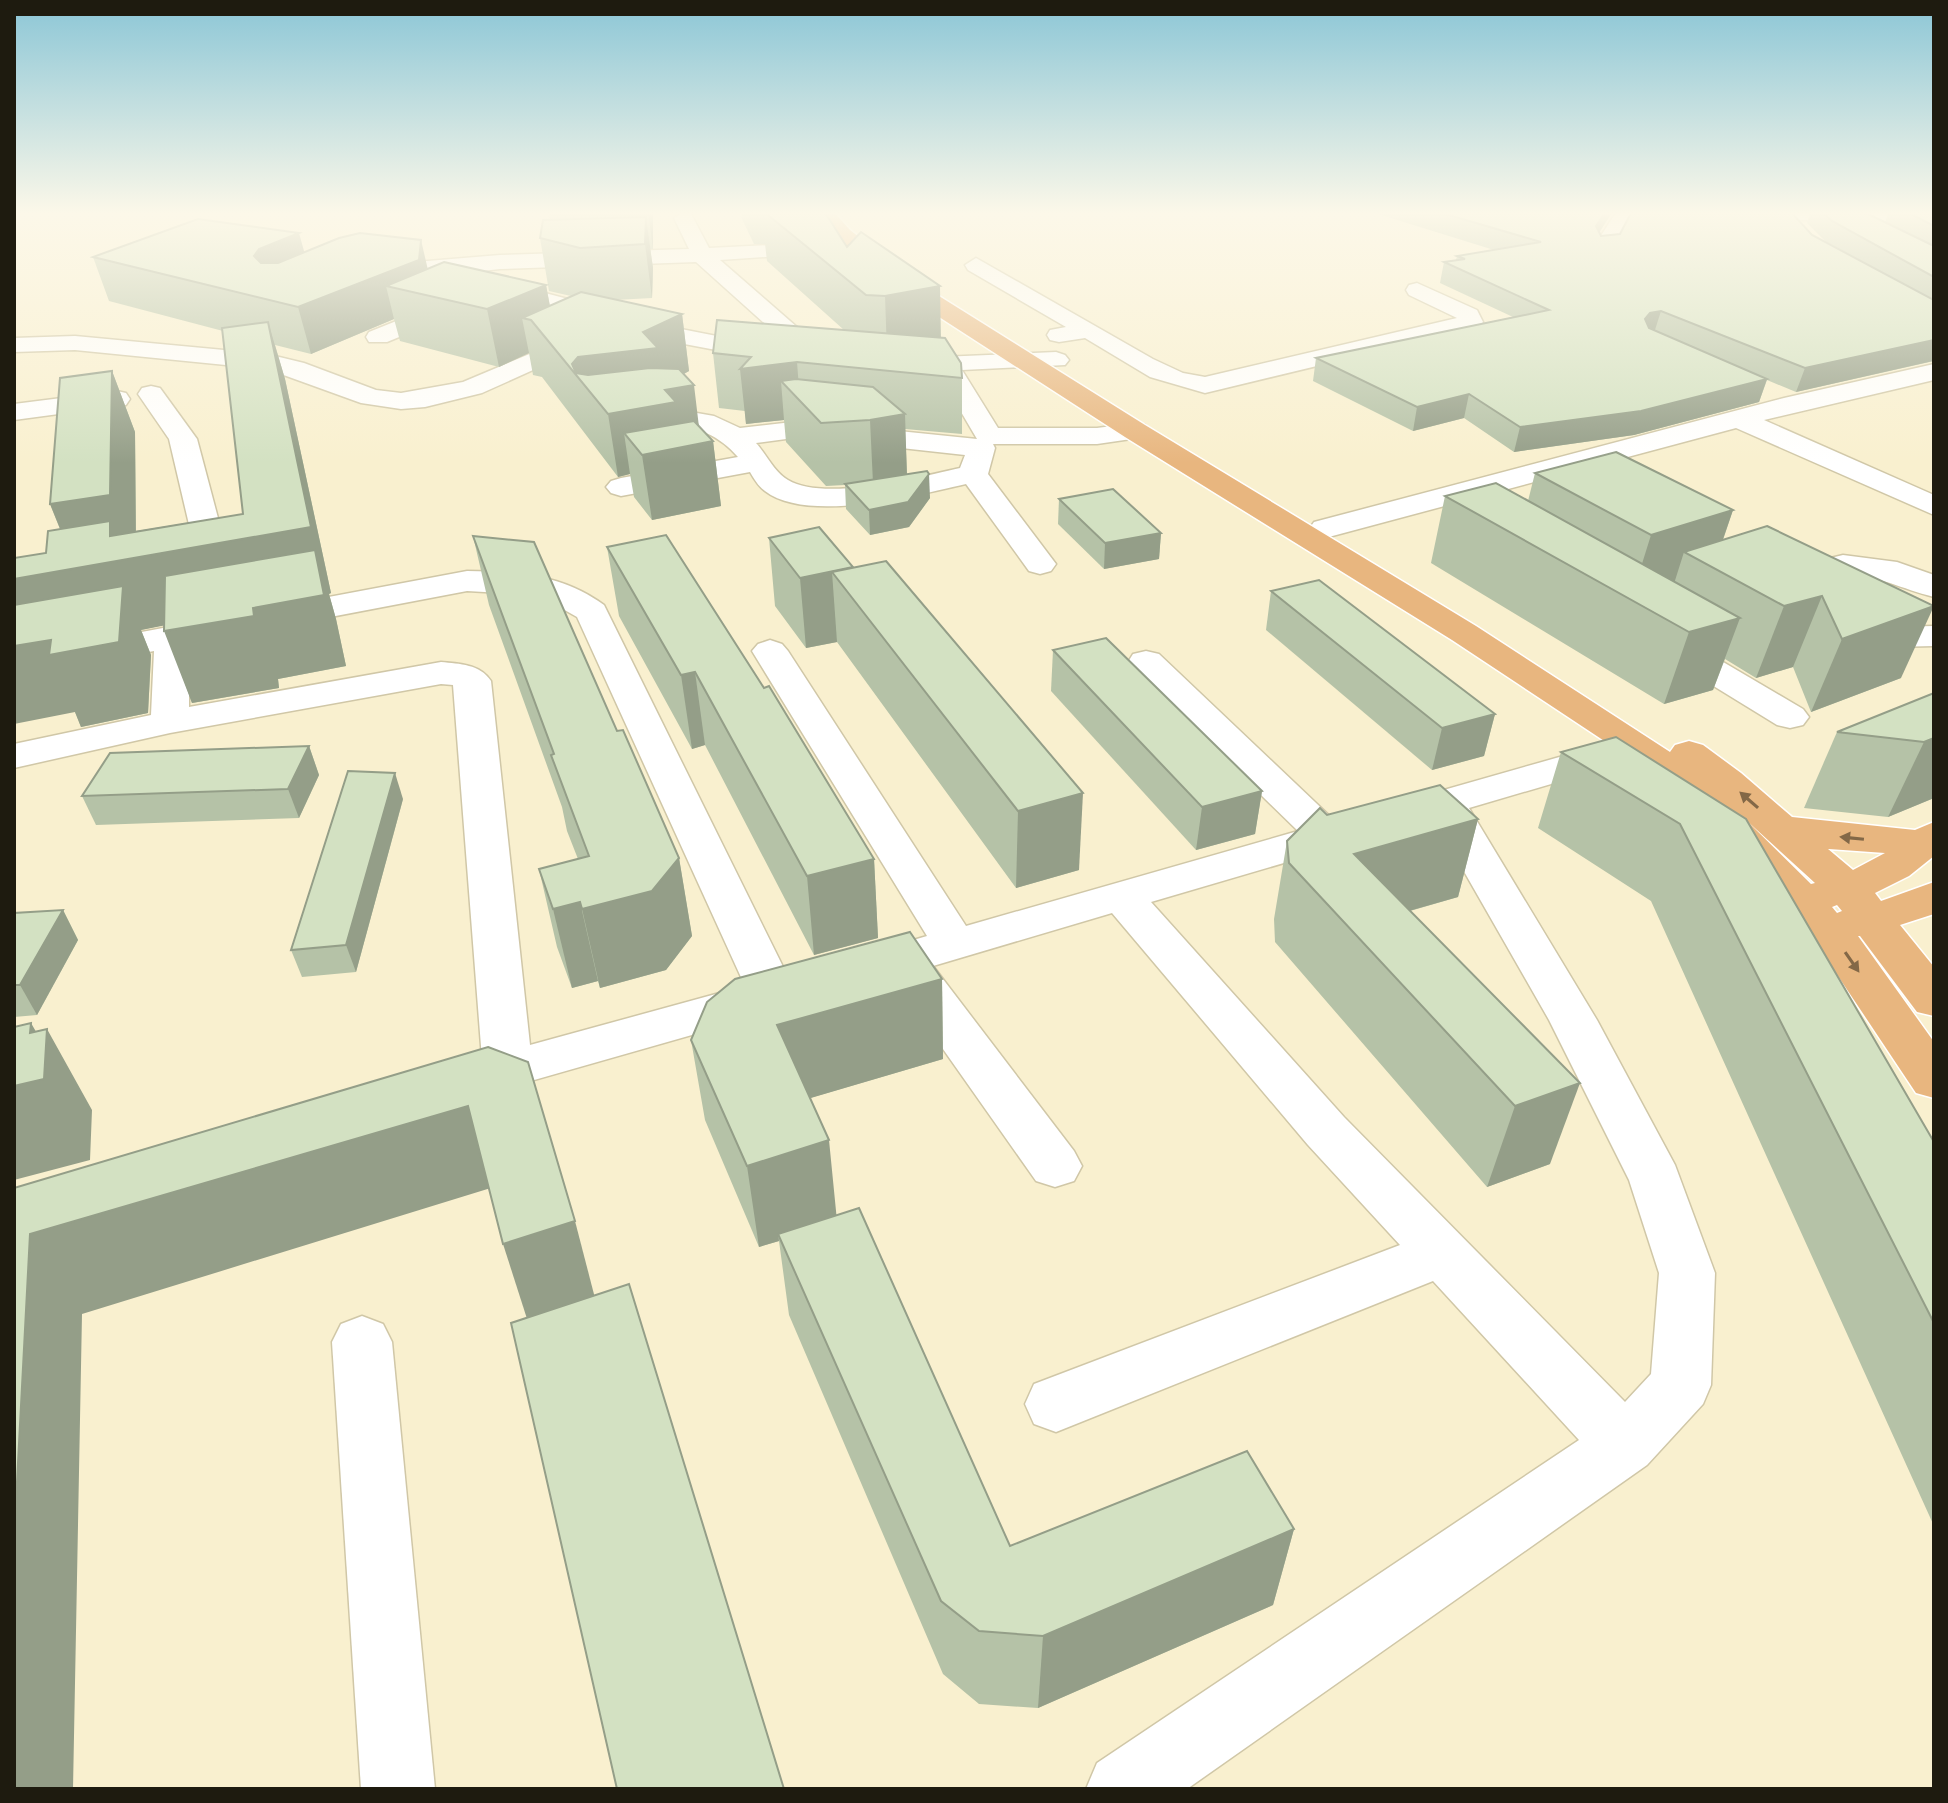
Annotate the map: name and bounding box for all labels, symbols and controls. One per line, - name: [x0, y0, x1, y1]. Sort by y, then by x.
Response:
- one-way arrow: [1739, 792, 1759, 809]
- one-way arrow: [1839, 831, 1864, 844]
- one-way arrow: [1844, 951, 1859, 972]

